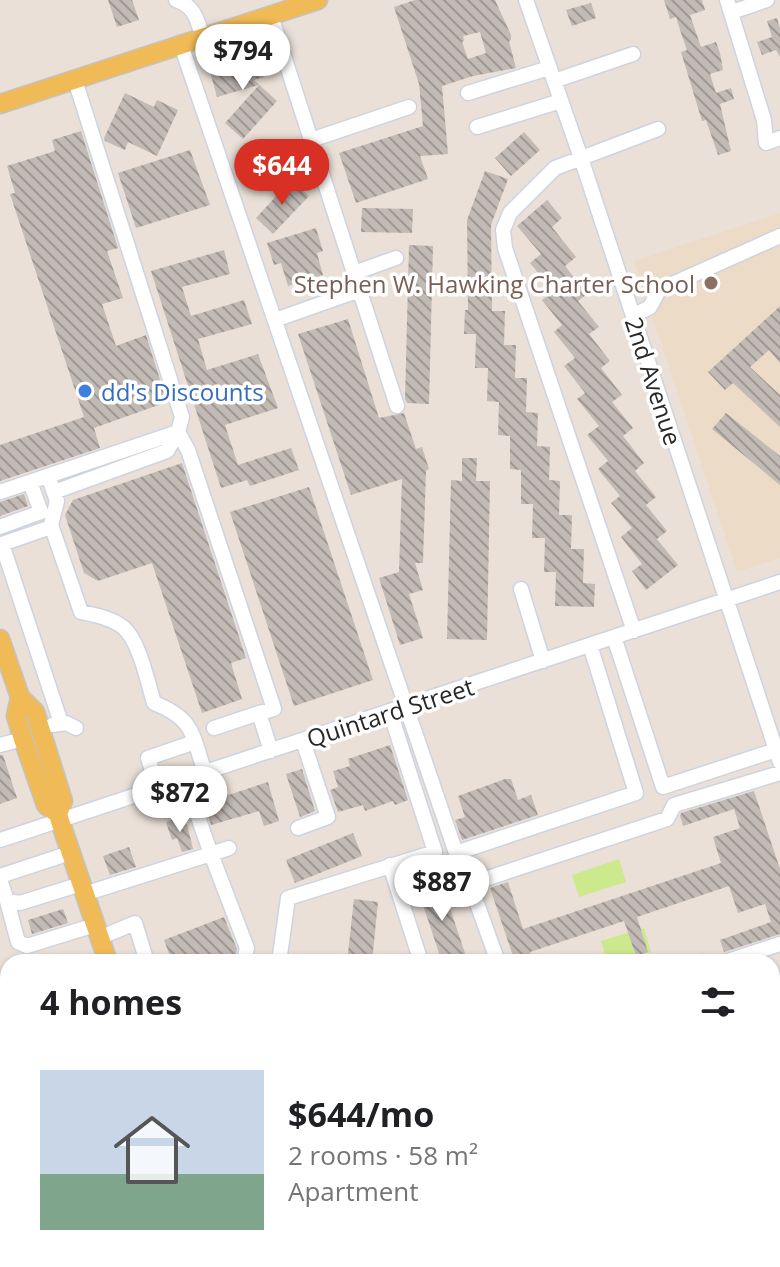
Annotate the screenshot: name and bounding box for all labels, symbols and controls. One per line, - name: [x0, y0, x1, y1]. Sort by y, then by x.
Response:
- pin: $794: [196, 24, 290, 92]
- text: $794: [213, 32, 273, 68]
- pin: $644: [235, 139, 329, 207]
- text: $644: [252, 147, 312, 183]
- place label: Stephen W. Hawking Charter School: [294, 267, 695, 300]
- marker: Stephen W. Hawking Charter School: [702, 274, 720, 292]
- street label: 2nd Avenue: [618, 313, 690, 449]
- place label: dd's Discounts: [101, 375, 264, 408]
- marker: dd's Discounts: [76, 382, 94, 400]
- street label: Quintard Street: [302, 669, 478, 755]
- pin: $872: [133, 766, 227, 834]
- text: $872: [150, 774, 210, 810]
- pin: $887: [395, 855, 489, 923]
- text: $887: [412, 863, 472, 899]
- text: 4 homes: [40, 979, 182, 1025]
- icon: filters: [696, 980, 740, 1024]
- text: $644/mo: [288, 1091, 434, 1137]
- icon: home: [104, 1102, 200, 1198]
- text: 2 rooms · 58 m²: [288, 1137, 478, 1173]
- text: Apartment: [288, 1173, 419, 1209]

